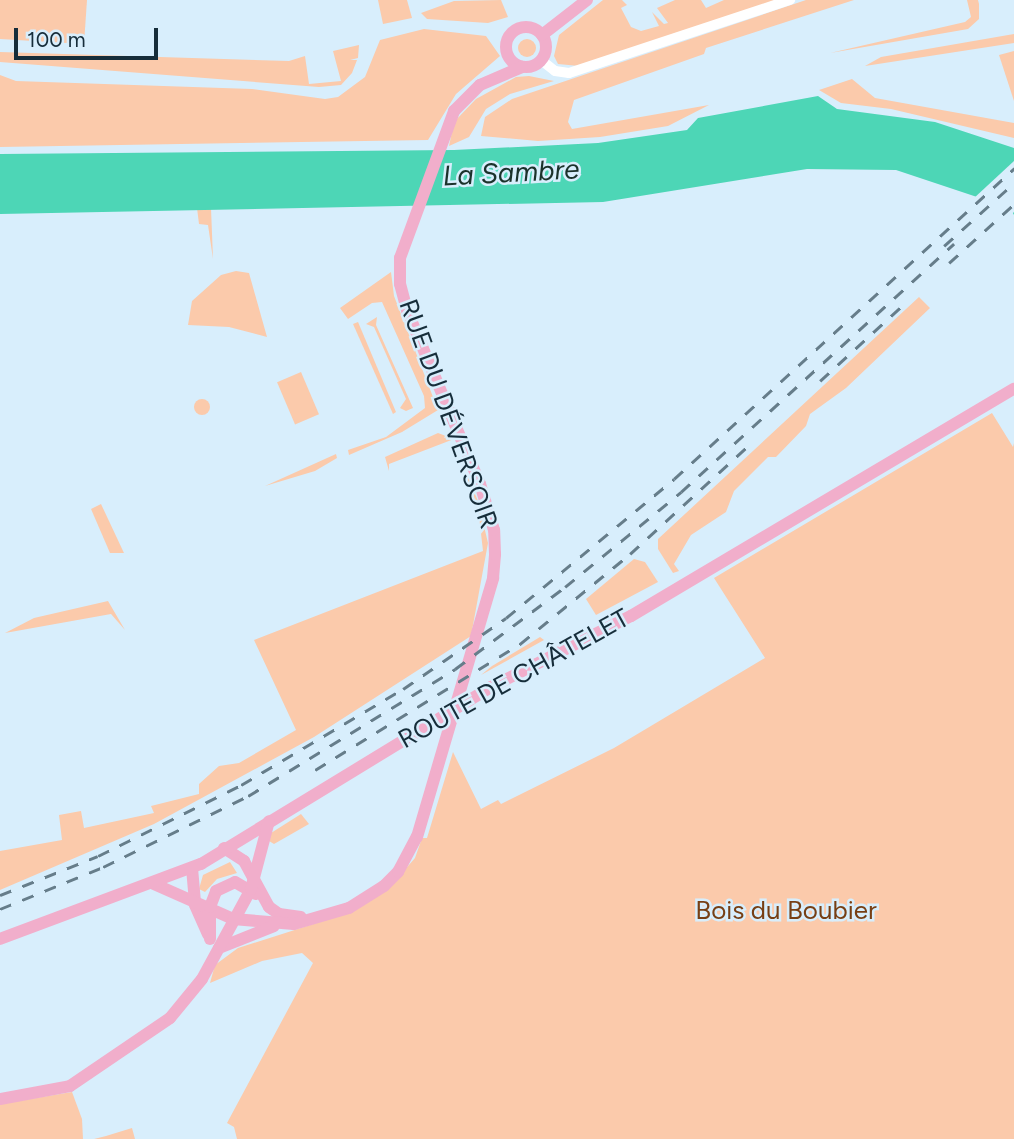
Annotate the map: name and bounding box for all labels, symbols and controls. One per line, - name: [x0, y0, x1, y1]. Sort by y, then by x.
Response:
- scale bar: [18, 14, 161, 58]
- text: 100 m: [27, 27, 86, 52]
- water label: La Sambre: [442, 152, 580, 192]
- street label: RUE DU DÉVERSOIR: [392, 295, 504, 533]
- street label: ROUTE DE CHÂTELET: [393, 602, 635, 756]
- park label: Bois du Boubier: [695, 895, 877, 927]

